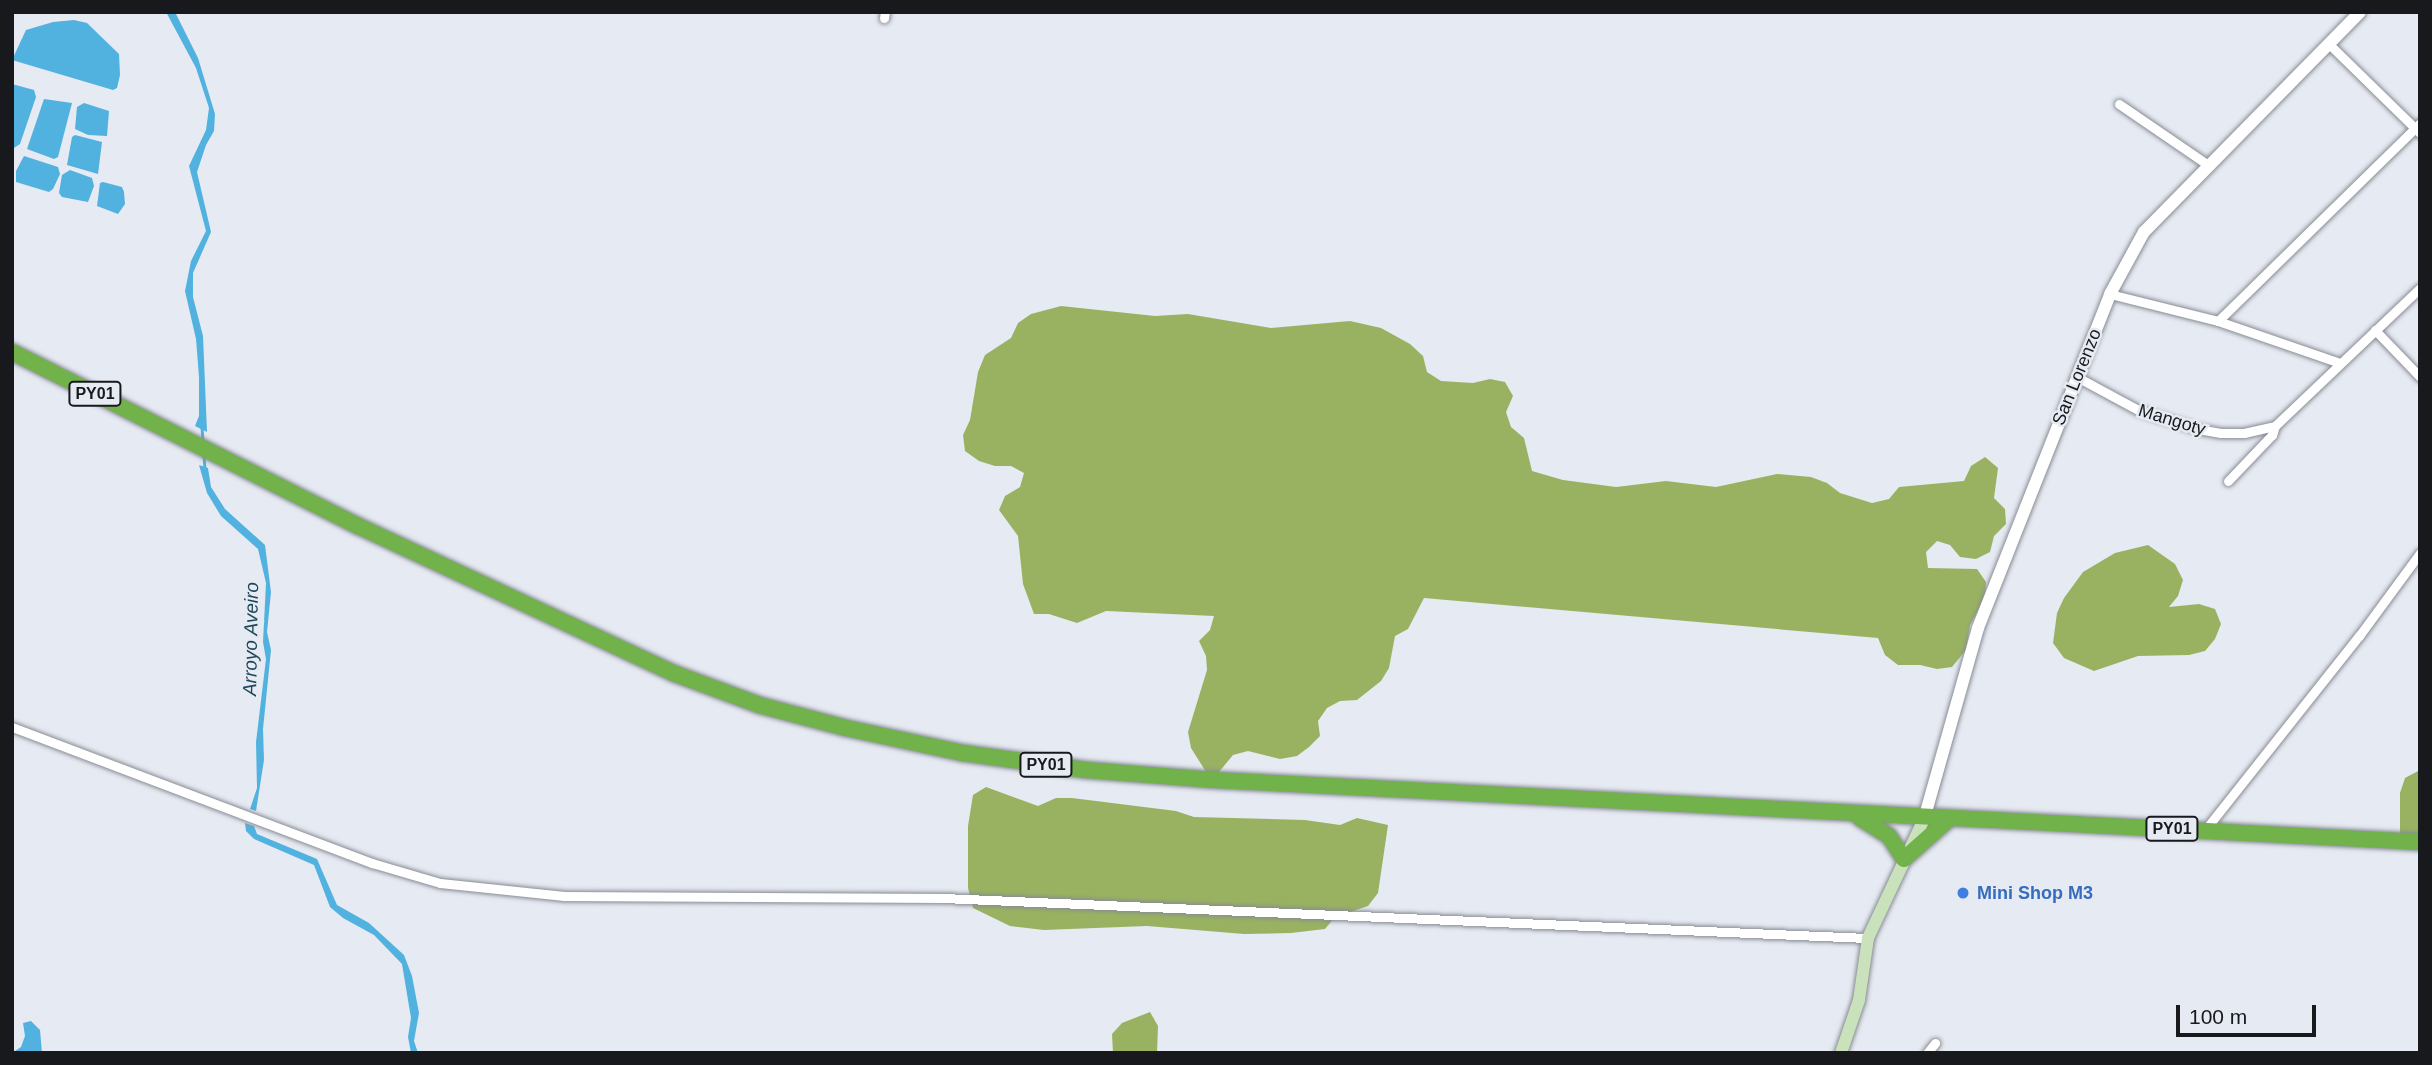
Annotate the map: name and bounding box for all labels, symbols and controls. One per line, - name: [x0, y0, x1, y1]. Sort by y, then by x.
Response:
- street label: San Lorenzo: [2048, 326, 2106, 428]
- road number: PY01: [67, 382, 123, 406]
- street label: Mangoty: [2136, 400, 2208, 440]
- water label: Arroyo Aveiro: [239, 581, 263, 697]
- road number: PY01: [1018, 752, 1074, 778]
- road number: PY01: [2144, 816, 2200, 842]
- place label: Mini Shop M3: [1977, 882, 2093, 904]
- marker: Mini Shop M3: [1955, 885, 1971, 901]
- scale bar: [2180, 992, 2320, 1036]
- text: 100 m: [2189, 1005, 2247, 1028]

